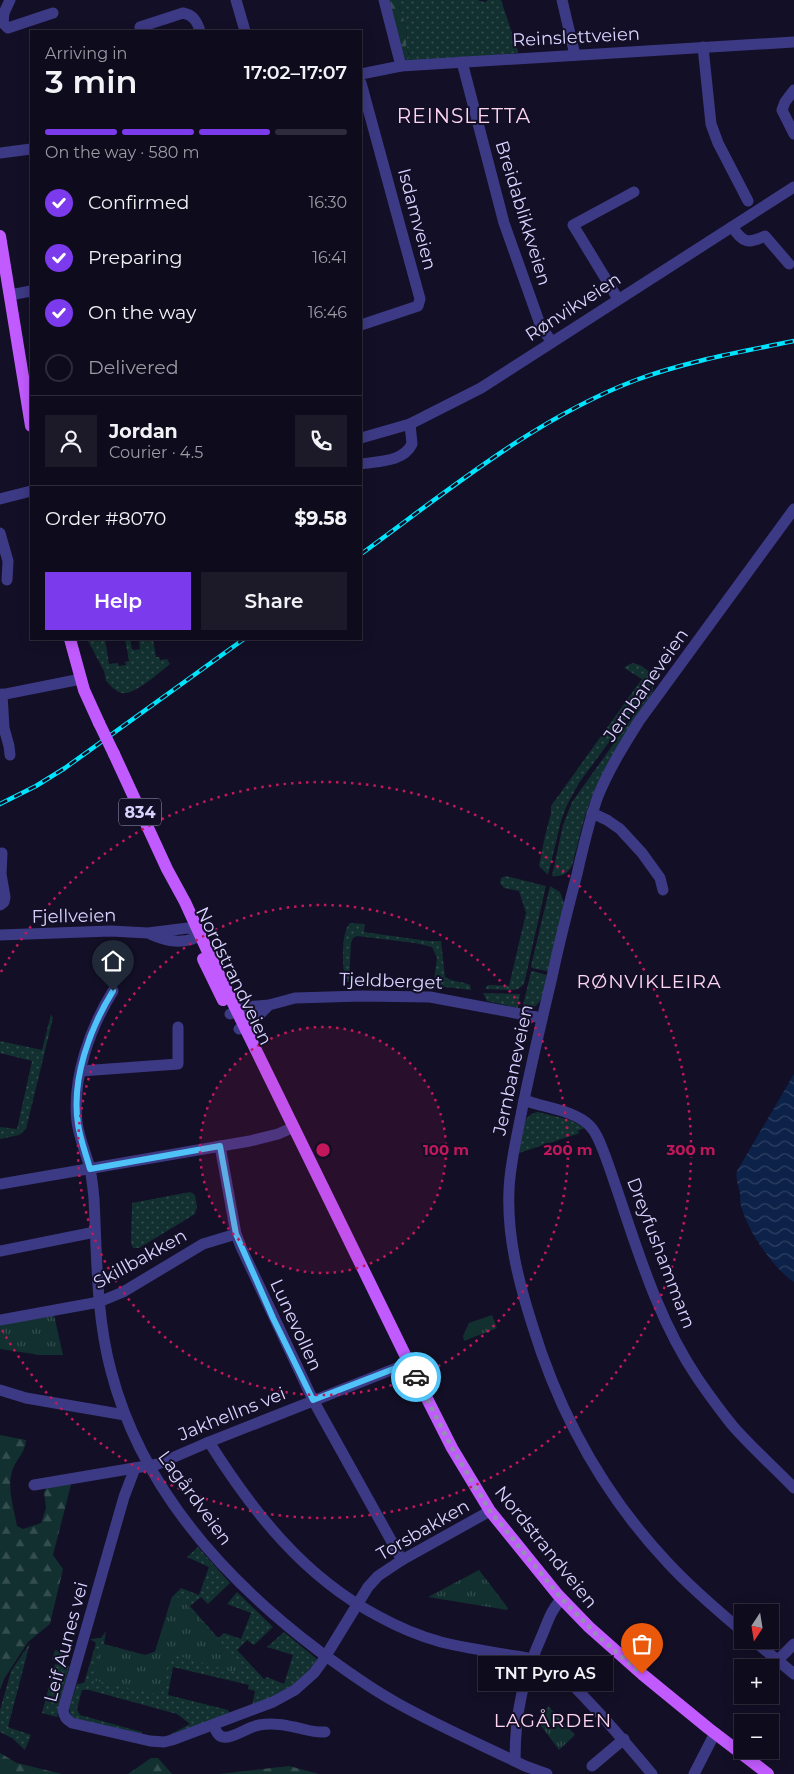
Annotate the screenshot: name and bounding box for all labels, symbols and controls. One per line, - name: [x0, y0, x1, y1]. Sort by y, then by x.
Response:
- street label: Reinslettveien: [512, 23, 640, 51]
- text: Arriving in: [45, 44, 127, 63]
- text: 17:02–17:07: [244, 61, 347, 84]
- text: 3 min: [45, 62, 137, 101]
- district label: REINSLETTA: [397, 104, 531, 128]
- street label: Breidablikkveien: [491, 138, 555, 288]
- text: On the way · 580 m: [45, 143, 200, 162]
- street label: Isdamveien: [393, 166, 441, 272]
- icon: check: [45, 189, 73, 217]
- text: Confirmed: [88, 191, 189, 214]
- text: 16:30: [308, 193, 347, 212]
- icon: check: [45, 244, 73, 272]
- text: Preparing: [88, 246, 183, 269]
- text: 16:41: [312, 248, 347, 267]
- street label: Rønvikveien: [521, 268, 625, 346]
- icon: check: [45, 299, 73, 327]
- text: On the way: [88, 301, 196, 324]
- text: 16:46: [308, 303, 347, 322]
- text: Delivered: [88, 356, 179, 379]
- button: person: [45, 415, 97, 467]
- button: phone: [295, 415, 347, 467]
- text: Jordan: [109, 420, 178, 443]
- text: Courier · 4.5: [109, 443, 203, 462]
- text: Order #8070: [45, 507, 166, 530]
- text: $9.58: [294, 507, 347, 530]
- button: Help: [45, 572, 191, 630]
- button: Share: [201, 572, 347, 630]
- street label: Jernbaneveien: [598, 624, 693, 747]
- road number: 834: [119, 799, 161, 826]
- street label: Nordstrandveien: [191, 903, 277, 1049]
- street label: Fjellveien: [31, 904, 117, 928]
- pin: [92, 940, 134, 991]
- icon: home: [99, 947, 127, 975]
- street label: Tjeldberget: [339, 968, 443, 994]
- district label: RØNVIKLEIRA: [576, 970, 722, 993]
- street label: Jernbaneveien: [488, 1003, 538, 1138]
- text: 100 m: [423, 1140, 469, 1159]
- text: 200 m: [543, 1140, 593, 1159]
- text: 300 m: [665, 1140, 716, 1159]
- centre of rings: [314, 1141, 332, 1159]
- street label: Dreyfushammarn: [622, 1174, 700, 1332]
- street label: Skillbakken: [89, 1224, 191, 1294]
- street label: Lunevollen: [265, 1276, 327, 1374]
- courier: [391, 1352, 441, 1402]
- icon: car: [402, 1363, 430, 1391]
- street label: Jakhellns vei: [174, 1382, 289, 1446]
- street label: Lagårdveien: [153, 1446, 237, 1550]
- street label: Nordstrandveien: [490, 1481, 602, 1613]
- street label: Torsbakken: [373, 1495, 473, 1565]
- street label: Leif Aunes vei: [39, 1579, 93, 1705]
- north arrow: [734, 1604, 779, 1649]
- map controls: [734, 1604, 779, 1759]
- pin: [621, 1623, 663, 1674]
- icon: bag: [628, 1630, 656, 1658]
- callout: TNT Pyro AS: [477, 1656, 612, 1692]
- button: +: [734, 1659, 779, 1704]
- text: TNT Pyro AS: [495, 1664, 596, 1683]
- district label: LAGÅRDEN: [494, 1709, 612, 1732]
- button: −: [734, 1714, 779, 1759]

